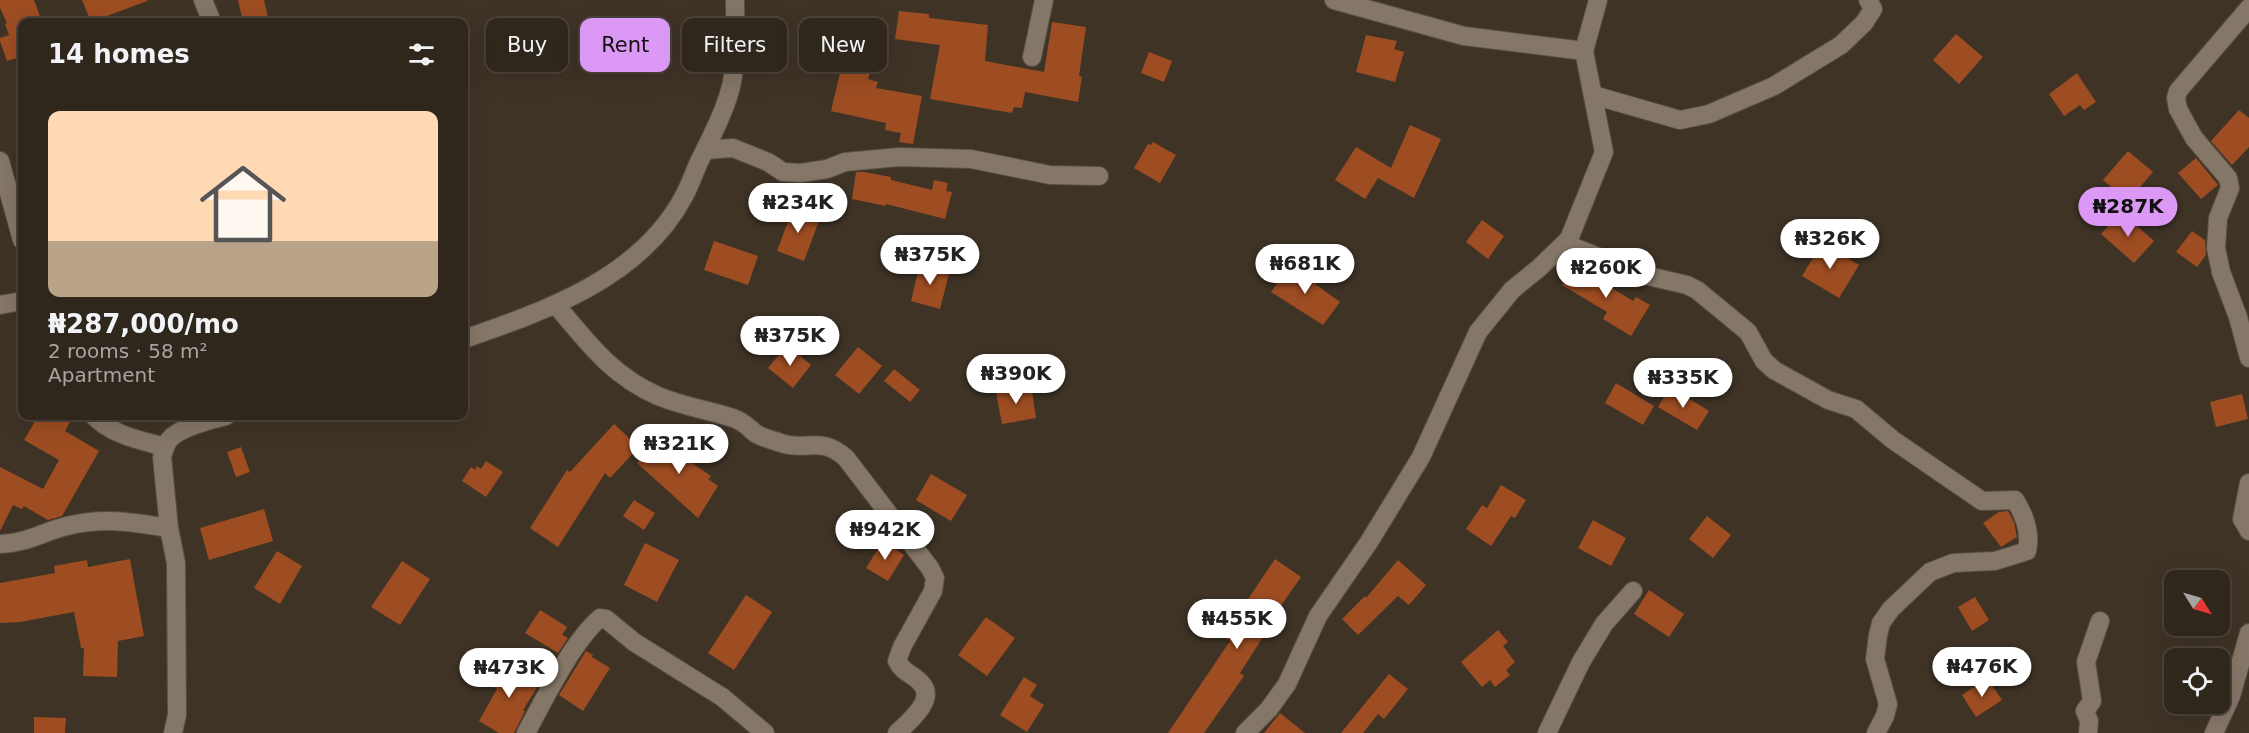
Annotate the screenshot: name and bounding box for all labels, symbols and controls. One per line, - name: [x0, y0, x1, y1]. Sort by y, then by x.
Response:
- chip: Buy: [486, 18, 568, 72]
- chip: Rent: [580, 18, 670, 72]
- chip: Filters: [682, 18, 787, 72]
- chip: New: [799, 18, 887, 72]
- icon: filters: [405, 38, 438, 71]
- text: 14 homes: [48, 39, 190, 69]
- icon: home: [189, 150, 297, 258]
- pin: ₦234K: [756, 183, 840, 234]
- pin: ₦287K: [2086, 187, 2170, 238]
- text: ₦234K: [762, 190, 834, 214]
- text: ₦287K: [2092, 194, 2164, 218]
- pin: ₦326K: [1788, 219, 1872, 270]
- text: ₦326K: [1794, 226, 1866, 250]
- pin: ₦375K: [888, 235, 972, 286]
- text: ₦375K: [894, 242, 966, 266]
- pin: ₦681K: [1263, 244, 1347, 295]
- pin: ₦260K: [1564, 248, 1648, 299]
- text: ₦681K: [1269, 251, 1341, 275]
- text: ₦260K: [1570, 255, 1642, 279]
- text: ₦287,000/mo: [48, 309, 239, 339]
- pin: ₦375K: [748, 316, 832, 367]
- text: ₦375K: [754, 323, 826, 347]
- text: 2 rooms · 58 m²: [48, 339, 208, 363]
- pin: ₦390K: [974, 354, 1058, 405]
- pin: ₦335K: [1641, 358, 1725, 409]
- text: ₦390K: [980, 361, 1052, 385]
- text: Apartment: [48, 363, 155, 387]
- text: ₦335K: [1647, 365, 1719, 389]
- pin: ₦321K: [637, 424, 721, 475]
- text: ₦321K: [643, 431, 715, 455]
- pin: ₦942K: [843, 510, 927, 561]
- text: ₦942K: [849, 517, 921, 541]
- north arrow: [2164, 570, 2230, 636]
- map controls: [2164, 570, 2230, 714]
- pin: ₦455K: [1195, 599, 1279, 650]
- text: ₦455K: [1201, 606, 1273, 630]
- pin: ₦476K: [1940, 647, 2024, 698]
- pin: ₦473K: [467, 648, 551, 699]
- button: locate: [2164, 648, 2230, 714]
- text: ₦476K: [1946, 654, 2018, 678]
- text: ₦473K: [473, 655, 545, 679]

